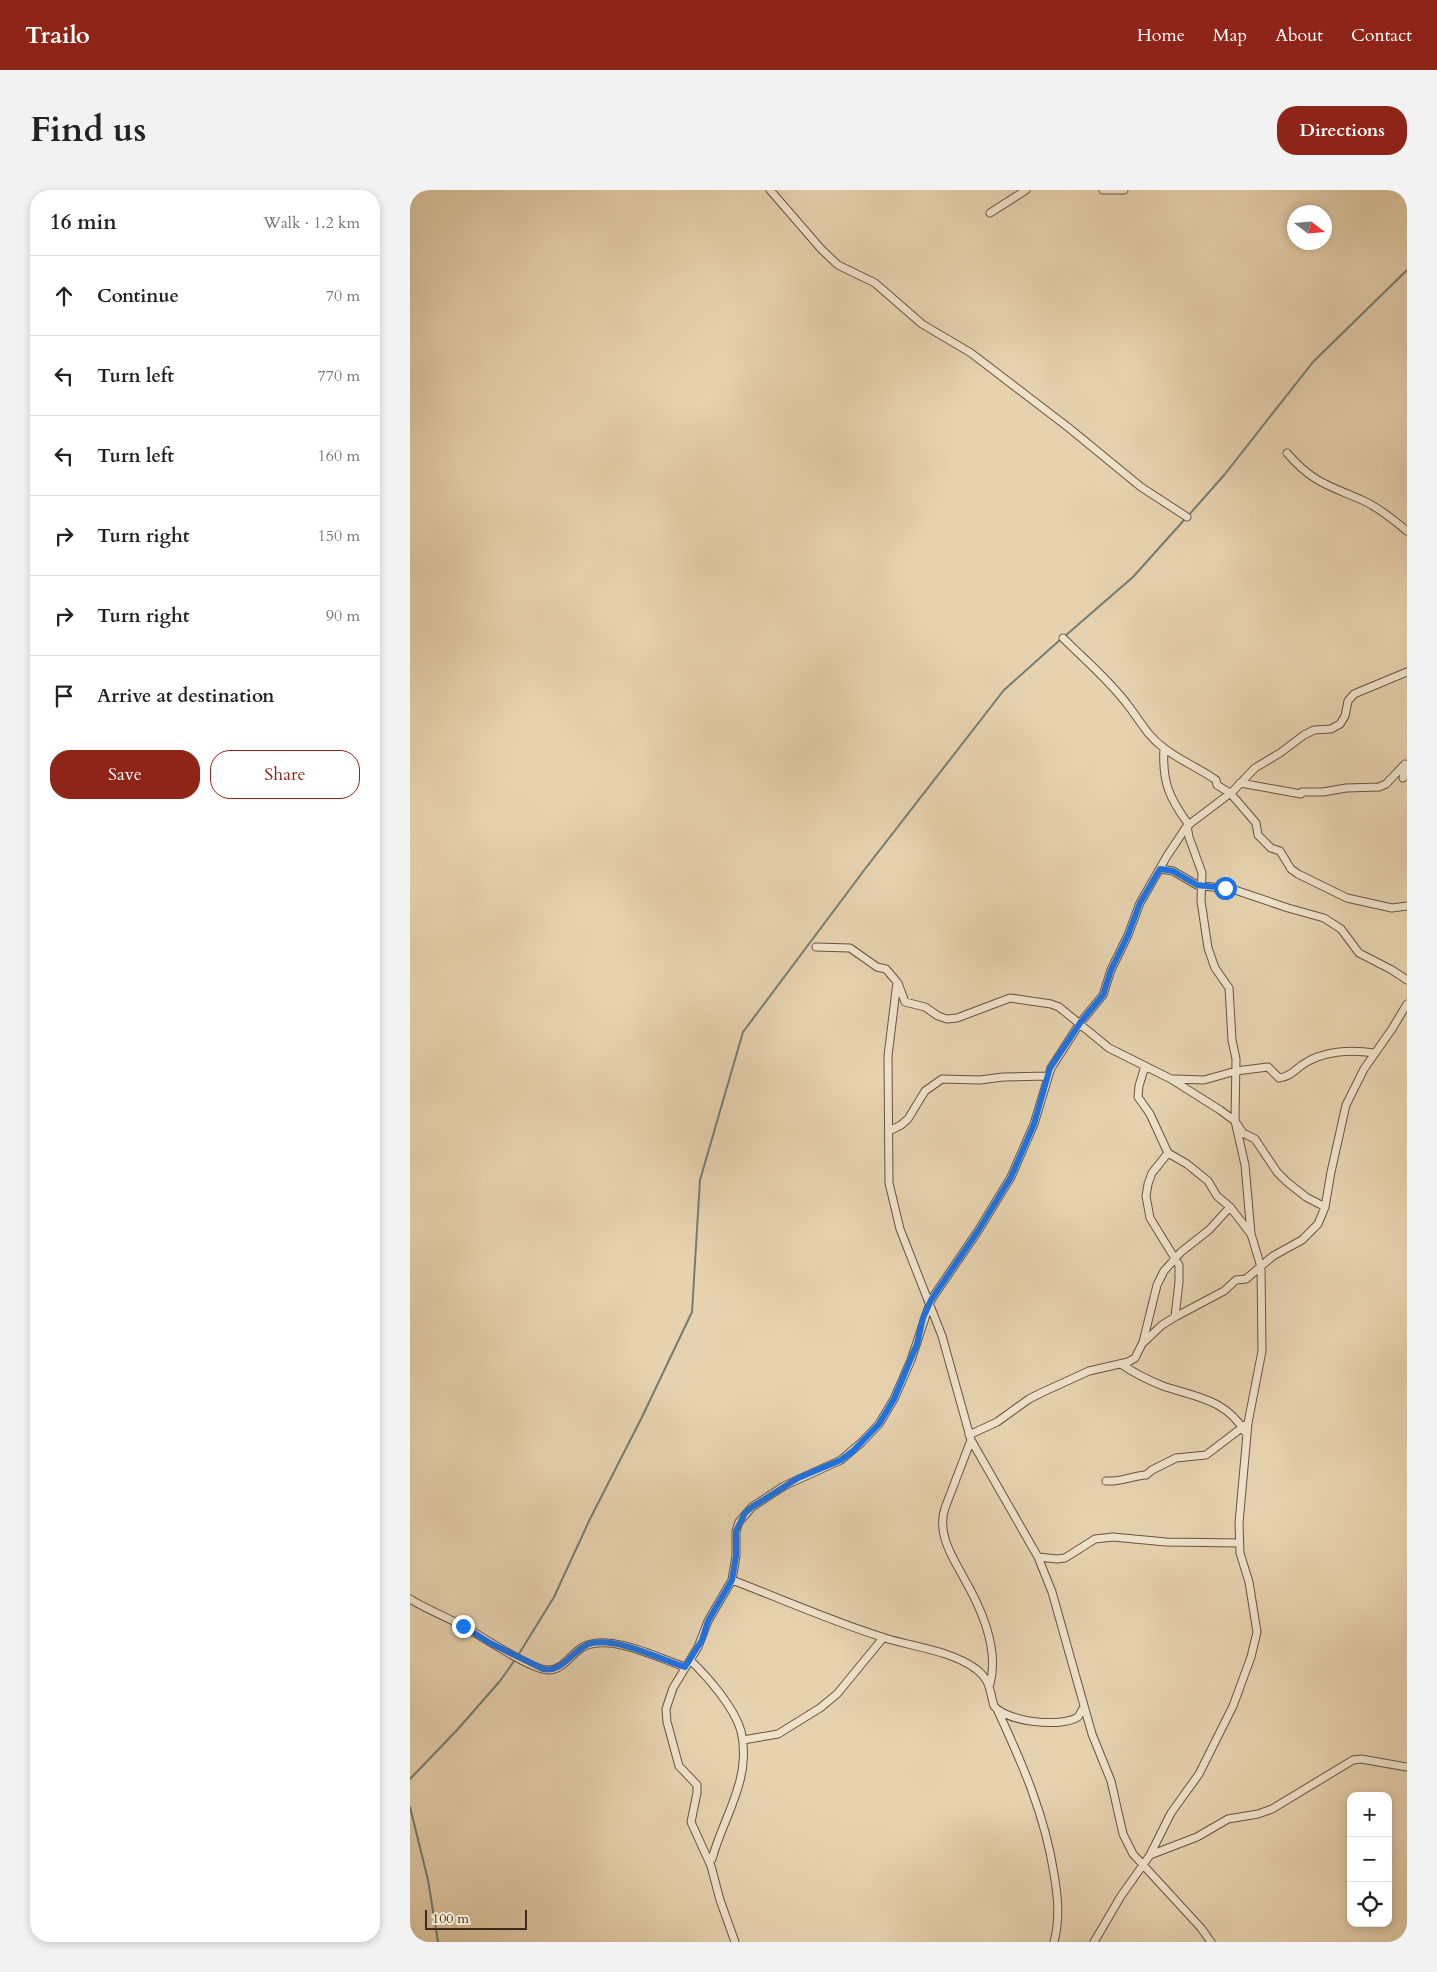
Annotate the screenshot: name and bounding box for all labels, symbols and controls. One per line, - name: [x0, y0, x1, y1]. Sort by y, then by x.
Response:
- text: Trailo: [25, 19, 90, 52]
- text: Home: [1137, 23, 1185, 48]
- text: Map: [1213, 23, 1247, 48]
- text: About: [1275, 23, 1323, 48]
- text: Contact: [1351, 23, 1412, 48]
- text: Find us: [30, 106, 146, 154]
- button: Directions: [1277, 106, 1407, 155]
- north arrow: [1287, 205, 1332, 250]
- text: 16 min: [50, 208, 117, 237]
- text: Walk · 1.2 km: [263, 212, 360, 234]
- icon: ahead: [50, 282, 78, 310]
- text: Continue: [97, 283, 179, 309]
- text: 70 m: [326, 285, 360, 307]
- icon: left: [50, 362, 78, 390]
- text: Turn left: [97, 363, 174, 389]
- text: 770 m: [318, 365, 360, 387]
- icon: left: [50, 442, 78, 470]
- text: Turn left: [97, 443, 174, 469]
- text: 160 m: [318, 445, 360, 467]
- icon: right: [50, 522, 78, 550]
- text: Turn right: [97, 523, 189, 549]
- text: 150 m: [318, 525, 360, 547]
- icon: right: [50, 602, 78, 630]
- text: Turn right: [97, 603, 189, 629]
- text: 90 m: [326, 605, 360, 627]
- icon: arrive: [50, 682, 78, 710]
- text: Arrive at destination: [97, 683, 274, 709]
- button: Save: [50, 750, 200, 799]
- button: Share: [210, 750, 360, 799]
- route start: [1214, 877, 1237, 900]
- route end: [452, 1615, 475, 1638]
- map controls: [1347, 1792, 1392, 1927]
- button: +: [1347, 1792, 1392, 1837]
- button: −: [1347, 1837, 1392, 1882]
- button: locate: [1347, 1882, 1392, 1927]
- scale bar: [425, 1907, 528, 1930]
- text: 100 m: [432, 1909, 469, 1928]

